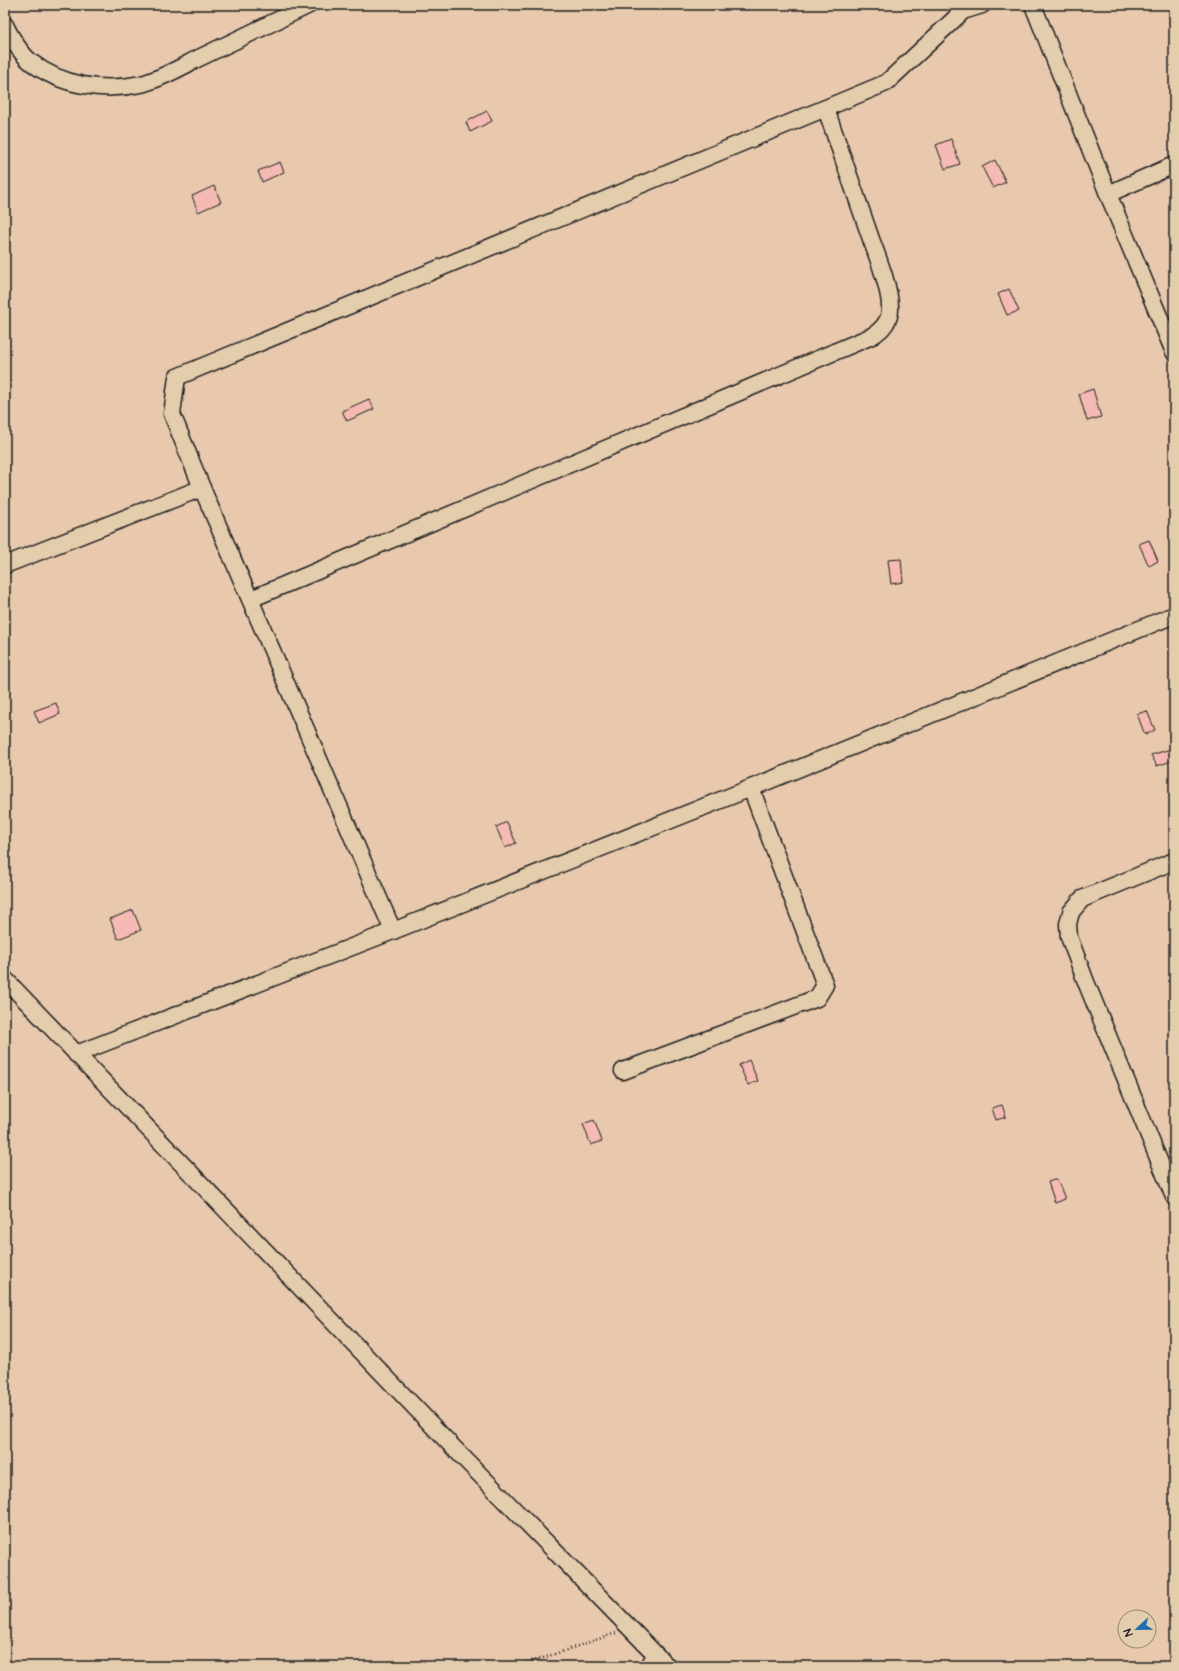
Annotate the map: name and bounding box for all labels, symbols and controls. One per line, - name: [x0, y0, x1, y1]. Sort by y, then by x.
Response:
- north arrow: [1117, 1609, 1157, 1649]
- text: N: [1120, 1626, 1136, 1639]

